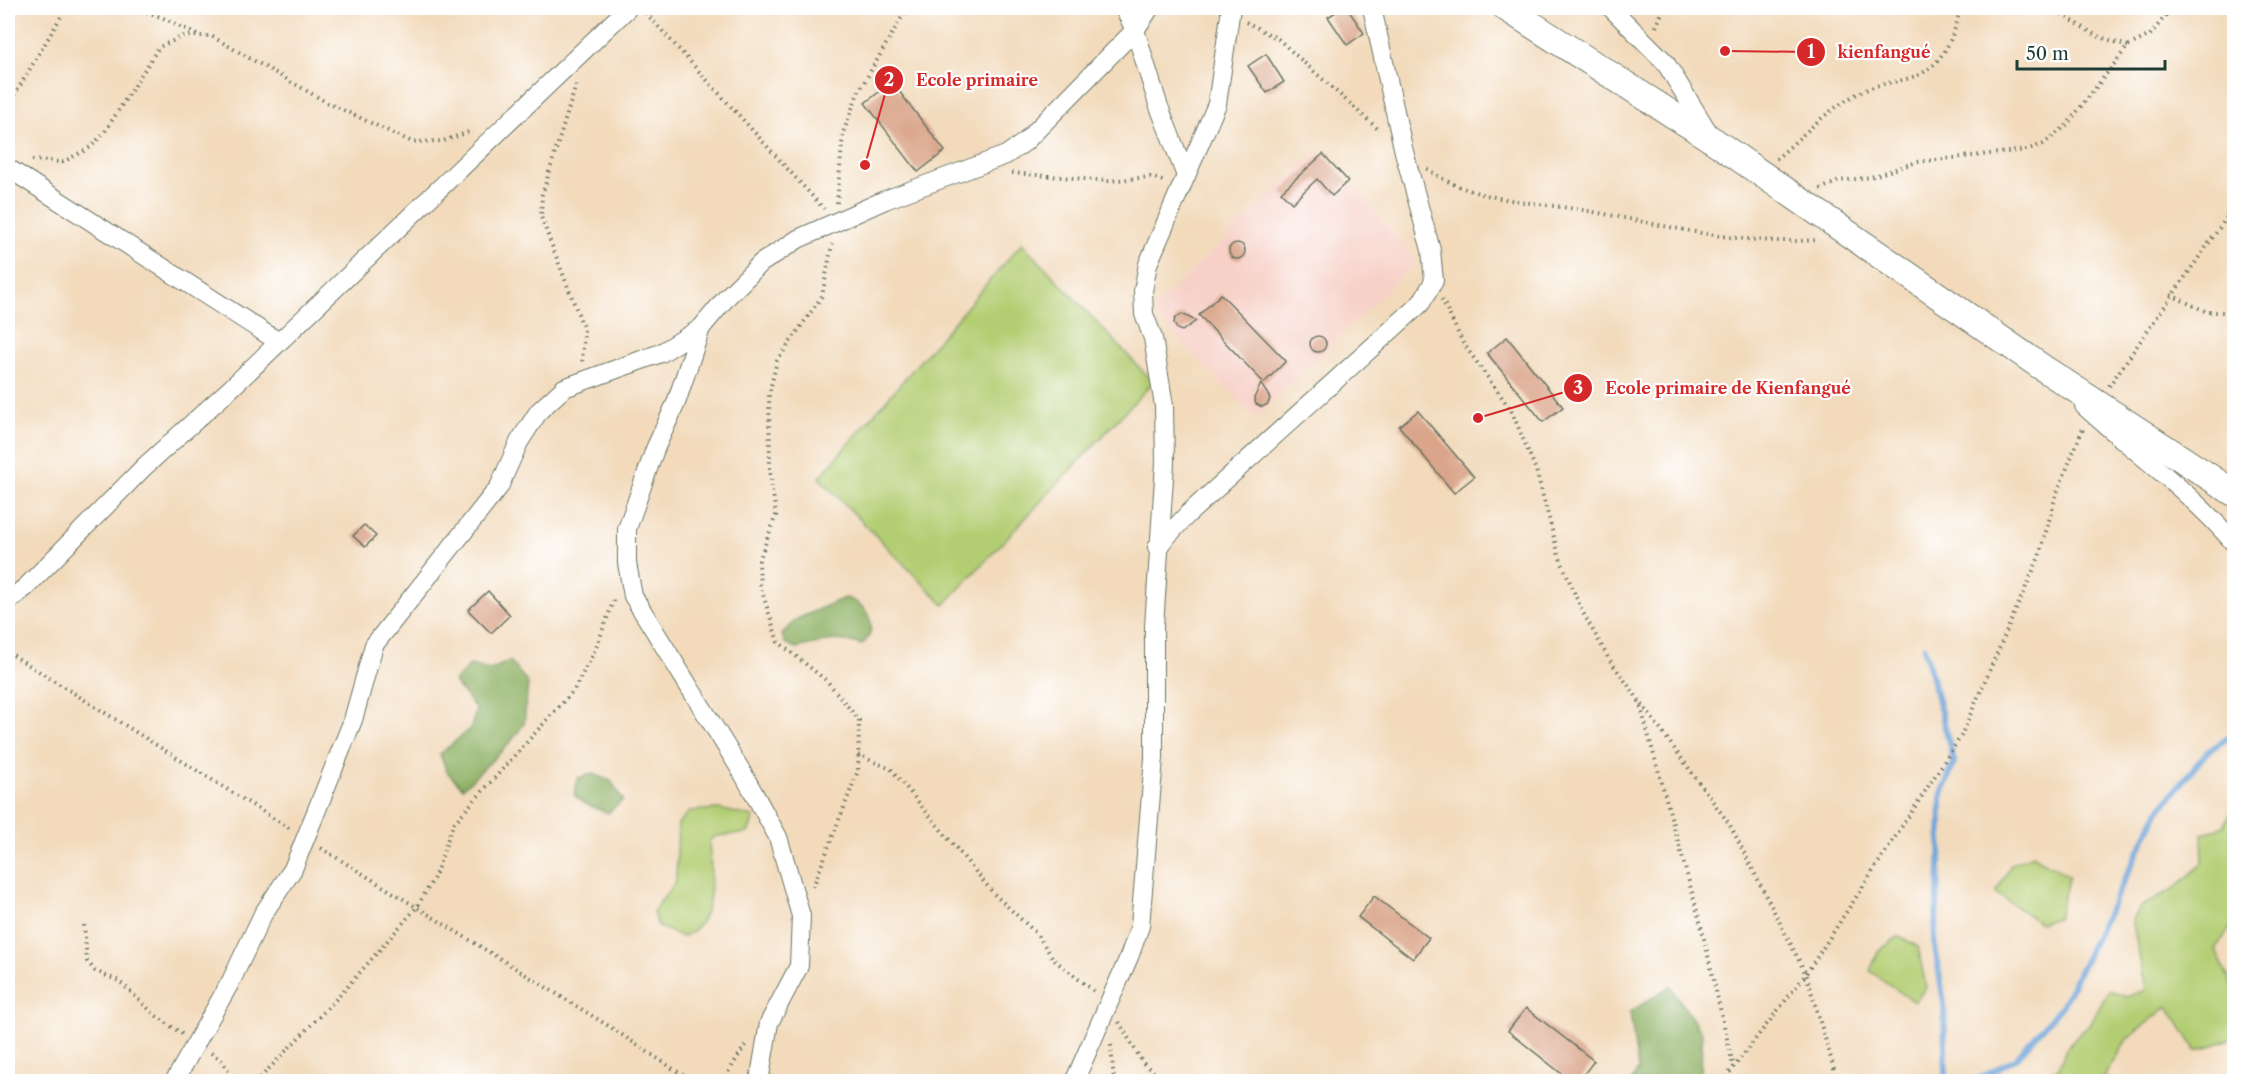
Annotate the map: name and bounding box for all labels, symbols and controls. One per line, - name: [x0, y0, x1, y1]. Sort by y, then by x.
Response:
- scale bar: [2017, 33, 2166, 71]
- callout: kienfangué: [1796, 35, 1943, 69]
- text: 1: [1807, 41, 1815, 63]
- text: kienfangué: [1837, 42, 1931, 62]
- text: 50 m: [2026, 43, 2069, 65]
- callout: Ecole primaire: [874, 63, 1050, 97]
- text: 2: [884, 69, 894, 91]
- text: Ecole primaire: [916, 70, 1039, 90]
- callout: Ecole primaire de Kienfangué: [1563, 371, 1863, 405]
- text: 3: [1573, 377, 1583, 399]
- text: Ecole primaire de Kienfangué: [1605, 378, 1851, 398]

